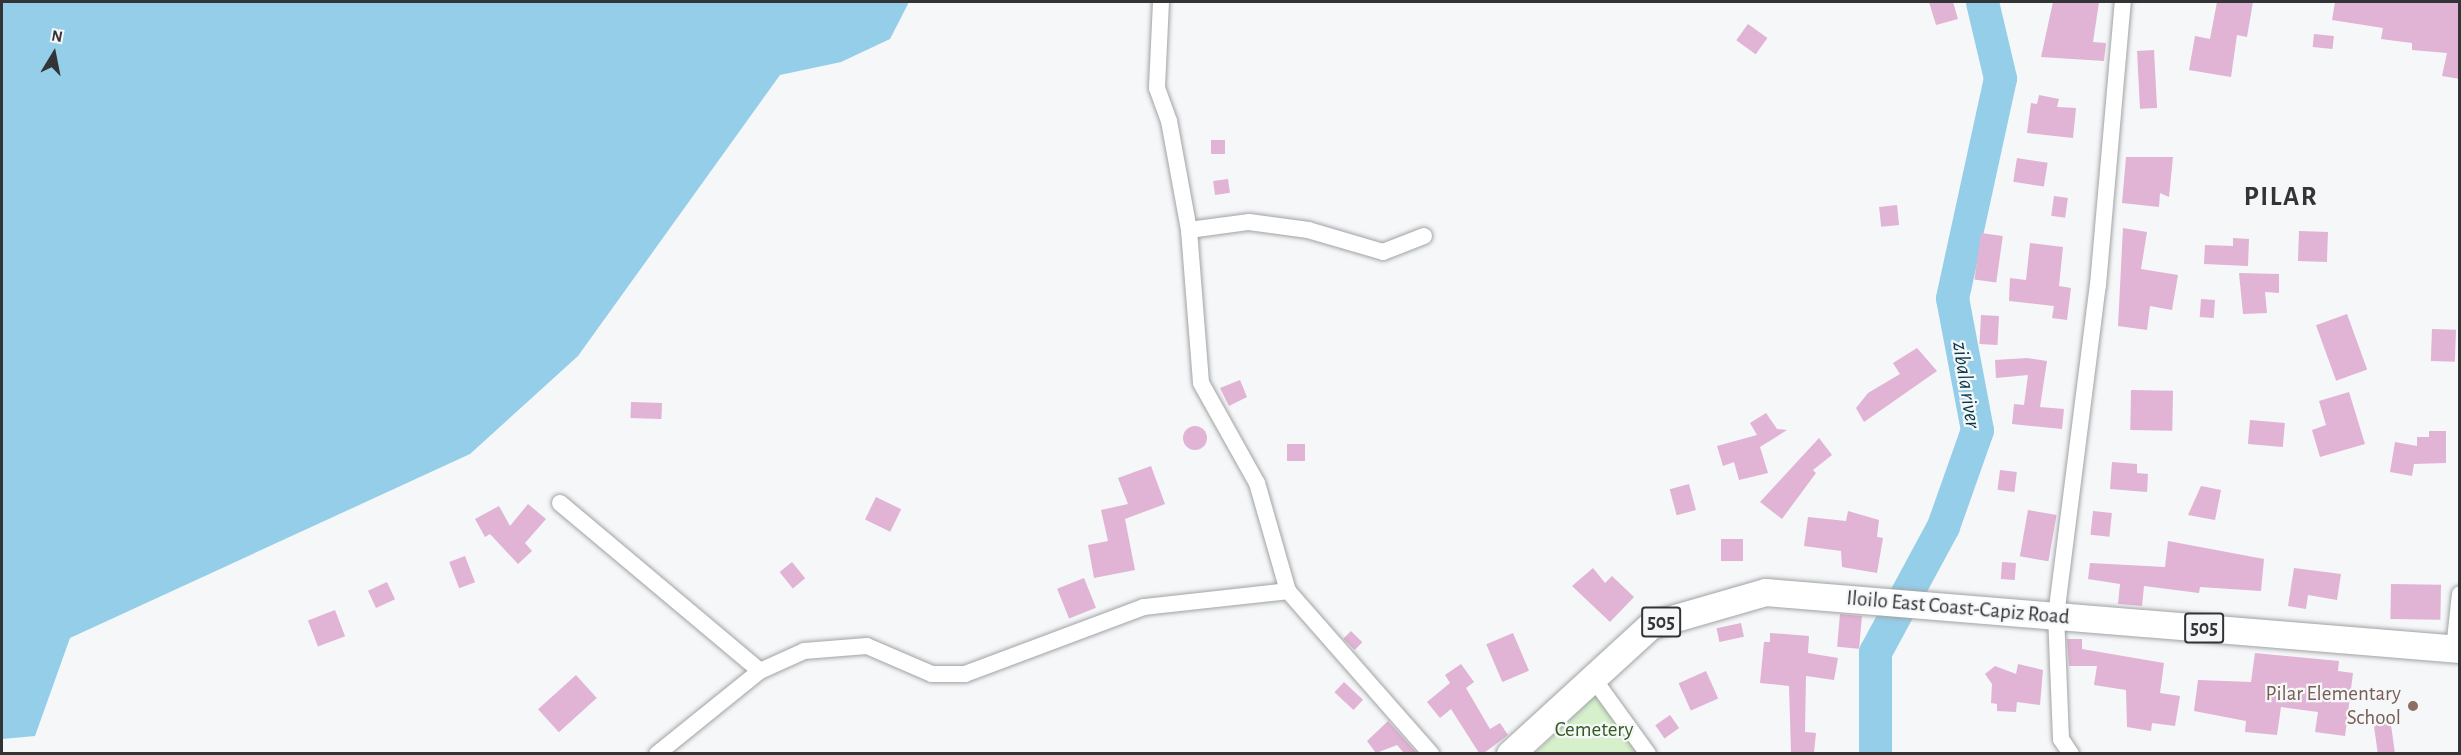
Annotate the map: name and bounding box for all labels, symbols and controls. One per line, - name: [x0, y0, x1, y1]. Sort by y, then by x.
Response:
- north arrow: [24, 24, 84, 84]
- text: N: [50, 27, 64, 45]
- district label: PILAR: [2244, 181, 2318, 213]
- water label: zibala river: [1946, 340, 1986, 430]
- street label: Iloilo East Coast-Capiz Road: [1845, 586, 2071, 630]
- road number: 505: [1640, 605, 1682, 639]
- road number: 505: [2183, 611, 2225, 645]
- place label: Pilar Elementary School: [2266, 681, 2401, 731]
- marker: Pilar Elementary School: [2406, 699, 2420, 713]
- park label: Cemetery: [1555, 717, 1633, 743]

